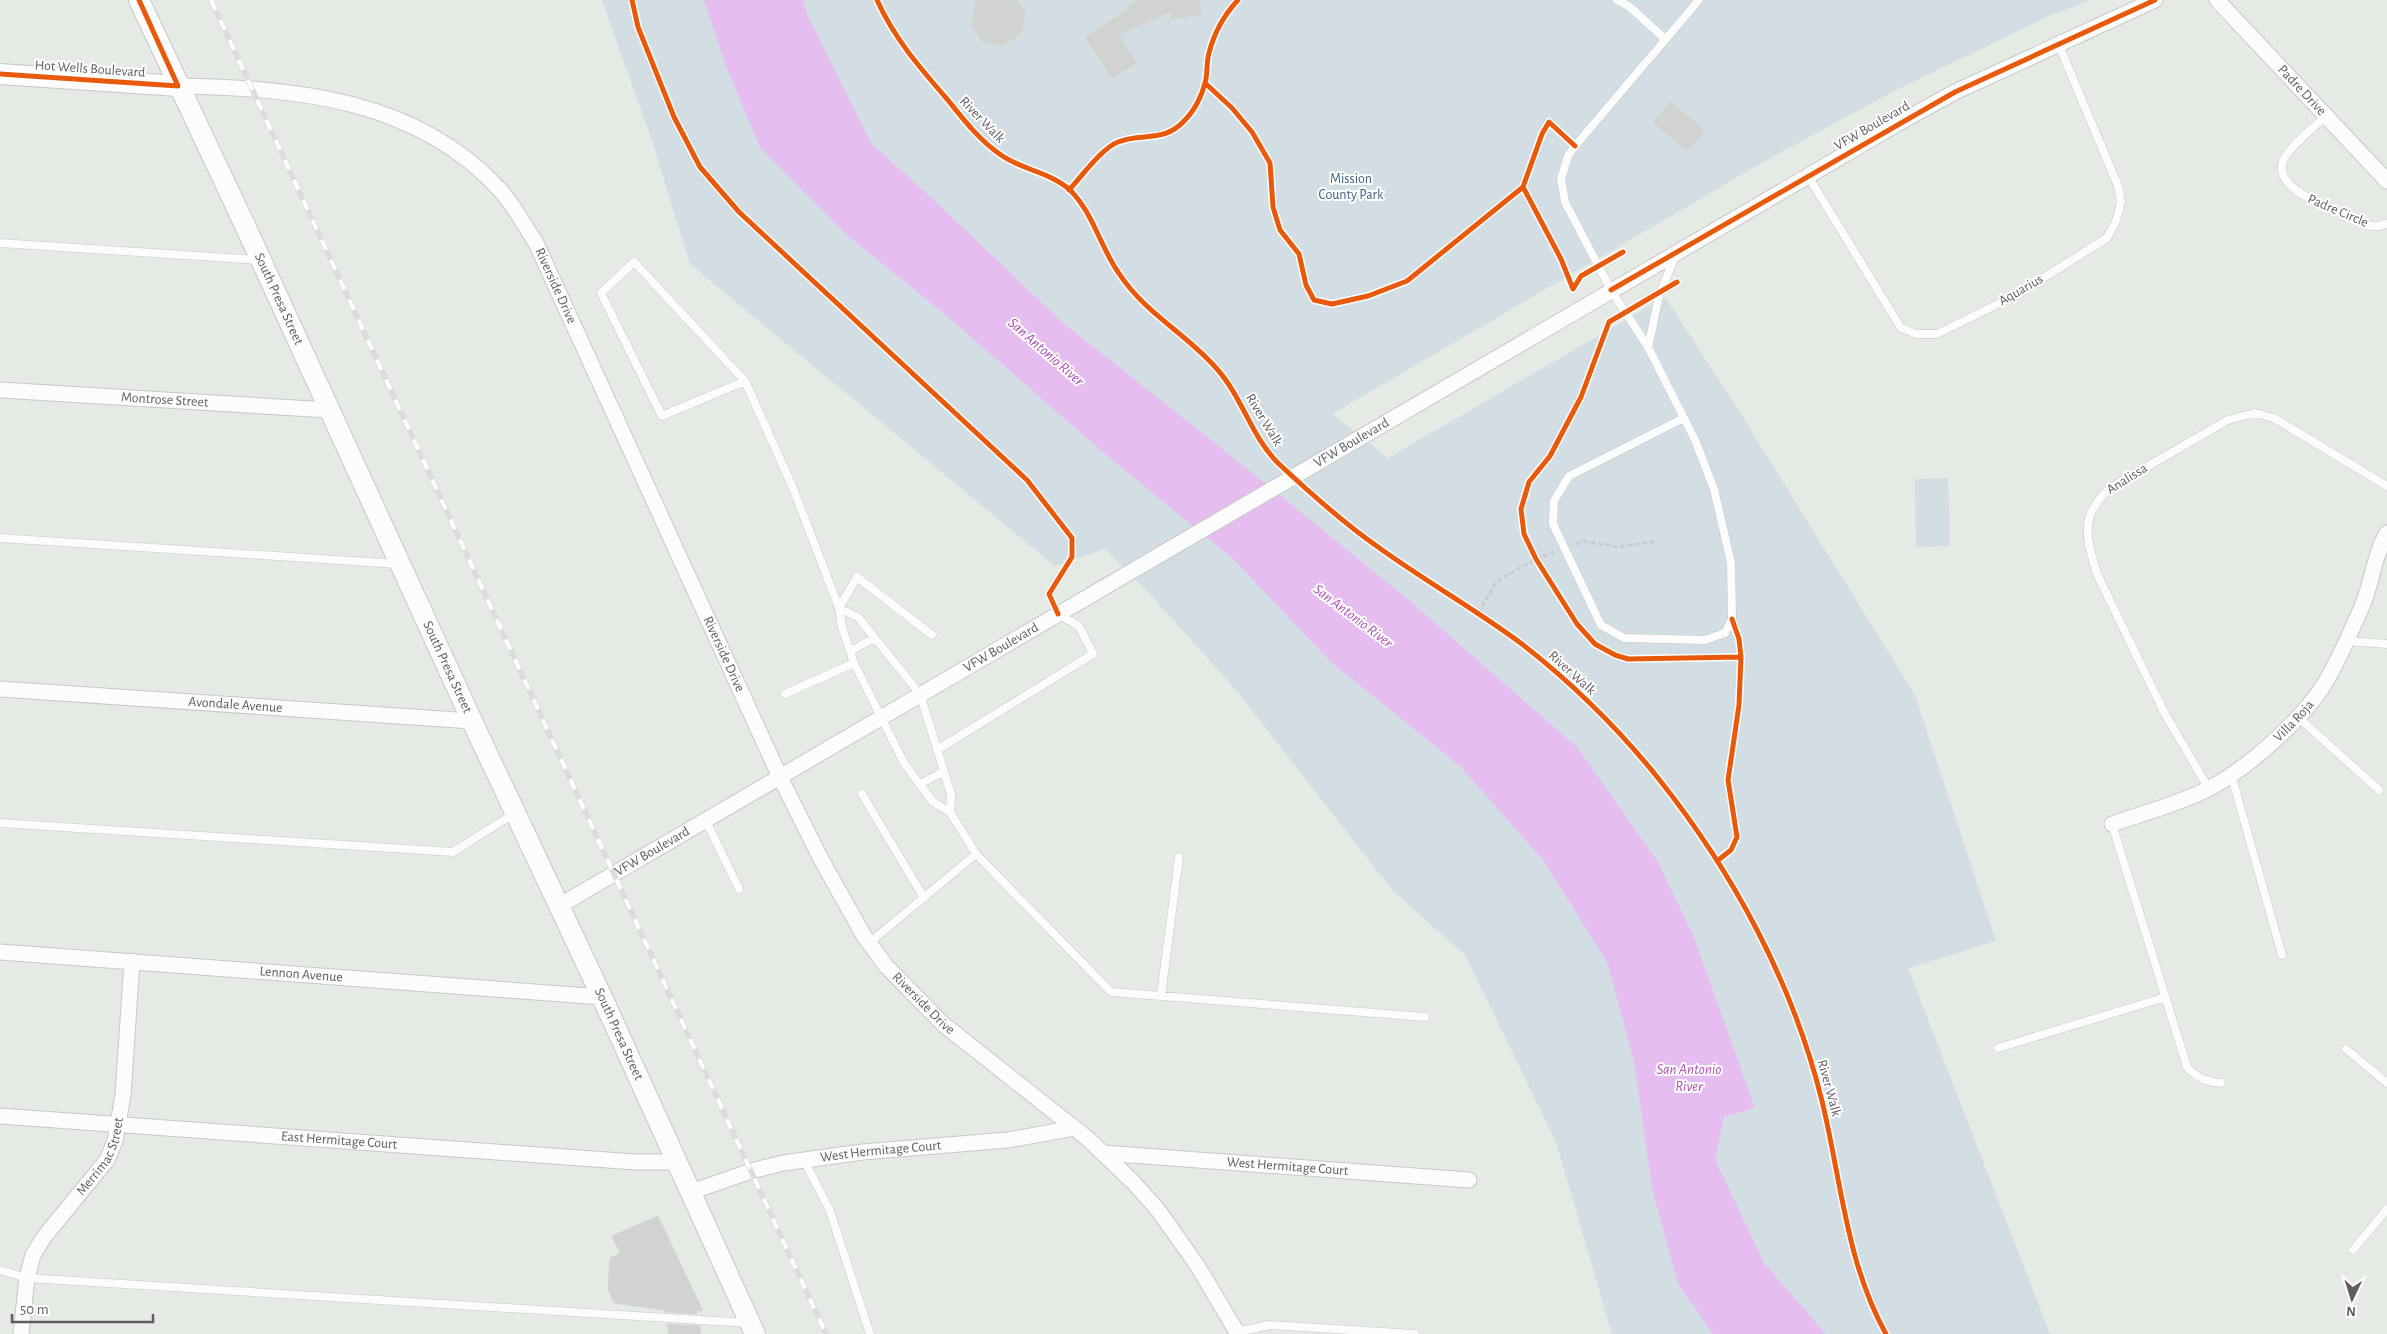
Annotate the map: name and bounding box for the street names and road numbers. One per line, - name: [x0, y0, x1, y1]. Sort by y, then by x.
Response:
- street label: Hot Wells Boulevard: [34, 58, 146, 80]
- street label: Padre Drive: [2275, 63, 2329, 118]
- street label: River Walk: [957, 94, 1008, 146]
- street label: VFW Boulevard: [1832, 99, 1912, 153]
- street label: Padre Circle: [2306, 192, 2370, 230]
- street label: Riverside Drive: [532, 246, 579, 326]
- street label: South Presa Street: [252, 251, 306, 348]
- street label: Aquarius: [1996, 272, 2046, 308]
- street label: Montrose Street: [121, 390, 209, 410]
- street label: River Walk: [1243, 391, 1285, 449]
- street label: VFW Boulevard: [1312, 415, 1391, 470]
- street label: Analissa: [2104, 461, 2150, 497]
- street label: Riverside Drive: [700, 614, 747, 694]
- street label: South Presa Street: [420, 619, 475, 716]
- street label: VFW Boulevard: [961, 620, 1041, 675]
- street label: River Walk: [1546, 648, 1599, 698]
- street label: Avondale Avenue: [188, 695, 283, 715]
- street label: Villa Roja: [2271, 697, 2317, 745]
- street label: VFW Boulevard: [612, 824, 692, 879]
- street label: Lennon Avenue: [259, 964, 343, 985]
- street label: Riverside Drive: [889, 970, 957, 1037]
- street label: South Presa Street: [592, 986, 646, 1083]
- street label: River Walk: [1815, 1058, 1843, 1119]
- street label: Merrimac Street: [74, 1116, 126, 1198]
- street label: East Hermitage Court: [281, 1129, 398, 1152]
- street label: West Hermitage Court: [819, 1139, 942, 1165]
- street label: West Hermitage Court: [1226, 1155, 1349, 1178]

